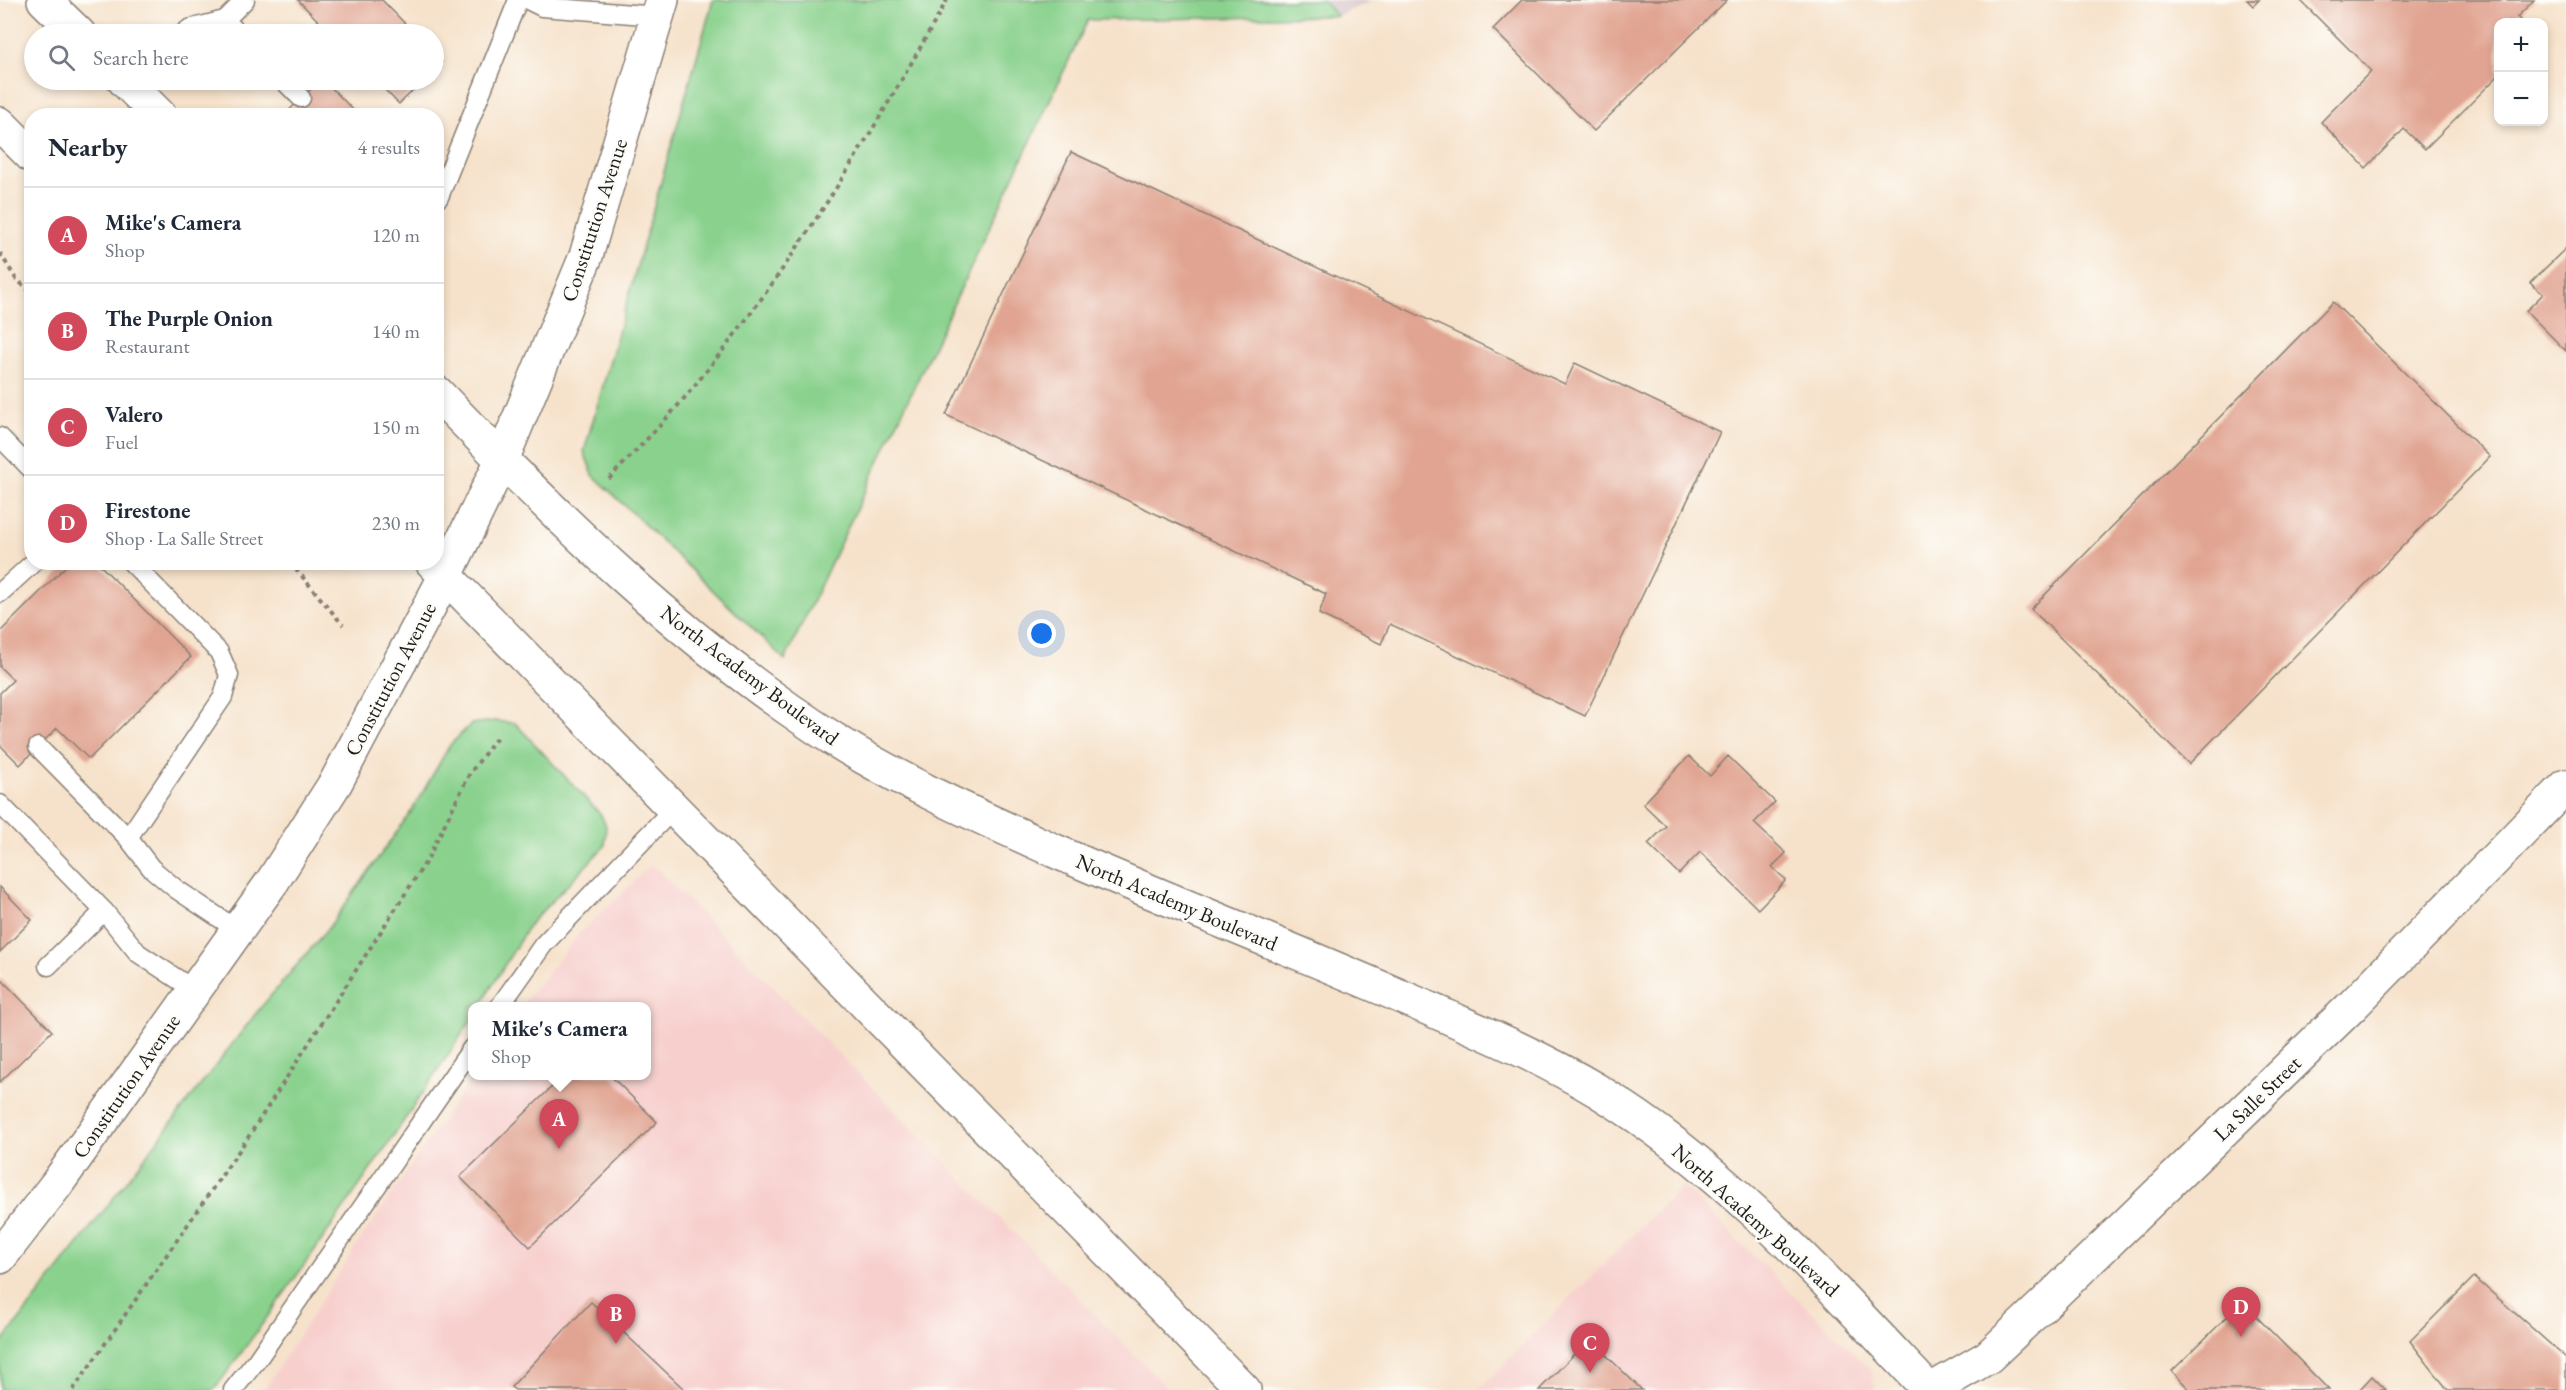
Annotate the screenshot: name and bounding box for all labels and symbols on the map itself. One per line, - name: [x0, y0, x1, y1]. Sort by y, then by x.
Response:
- street label: Constitution Avenue: [555, 135, 633, 305]
- street label: Constitution Avenue: [338, 597, 442, 761]
- street label: North Academy Boulevard: [655, 599, 845, 751]
- your location: [1027, 619, 1056, 648]
- street label: North Academy Boulevard: [1072, 847, 1282, 957]
- street label: Constitution Avenue: [66, 1009, 186, 1163]
- street label: La Salle Street: [2207, 1049, 2307, 1146]
- pin: A: [540, 1100, 578, 1149]
- street label: North Academy Boulevard: [1667, 1138, 1846, 1303]
- pin: D: [2222, 1288, 2260, 1337]
- pin: B: [596, 1294, 636, 1344]
- pin: C: [1570, 1324, 1610, 1373]

